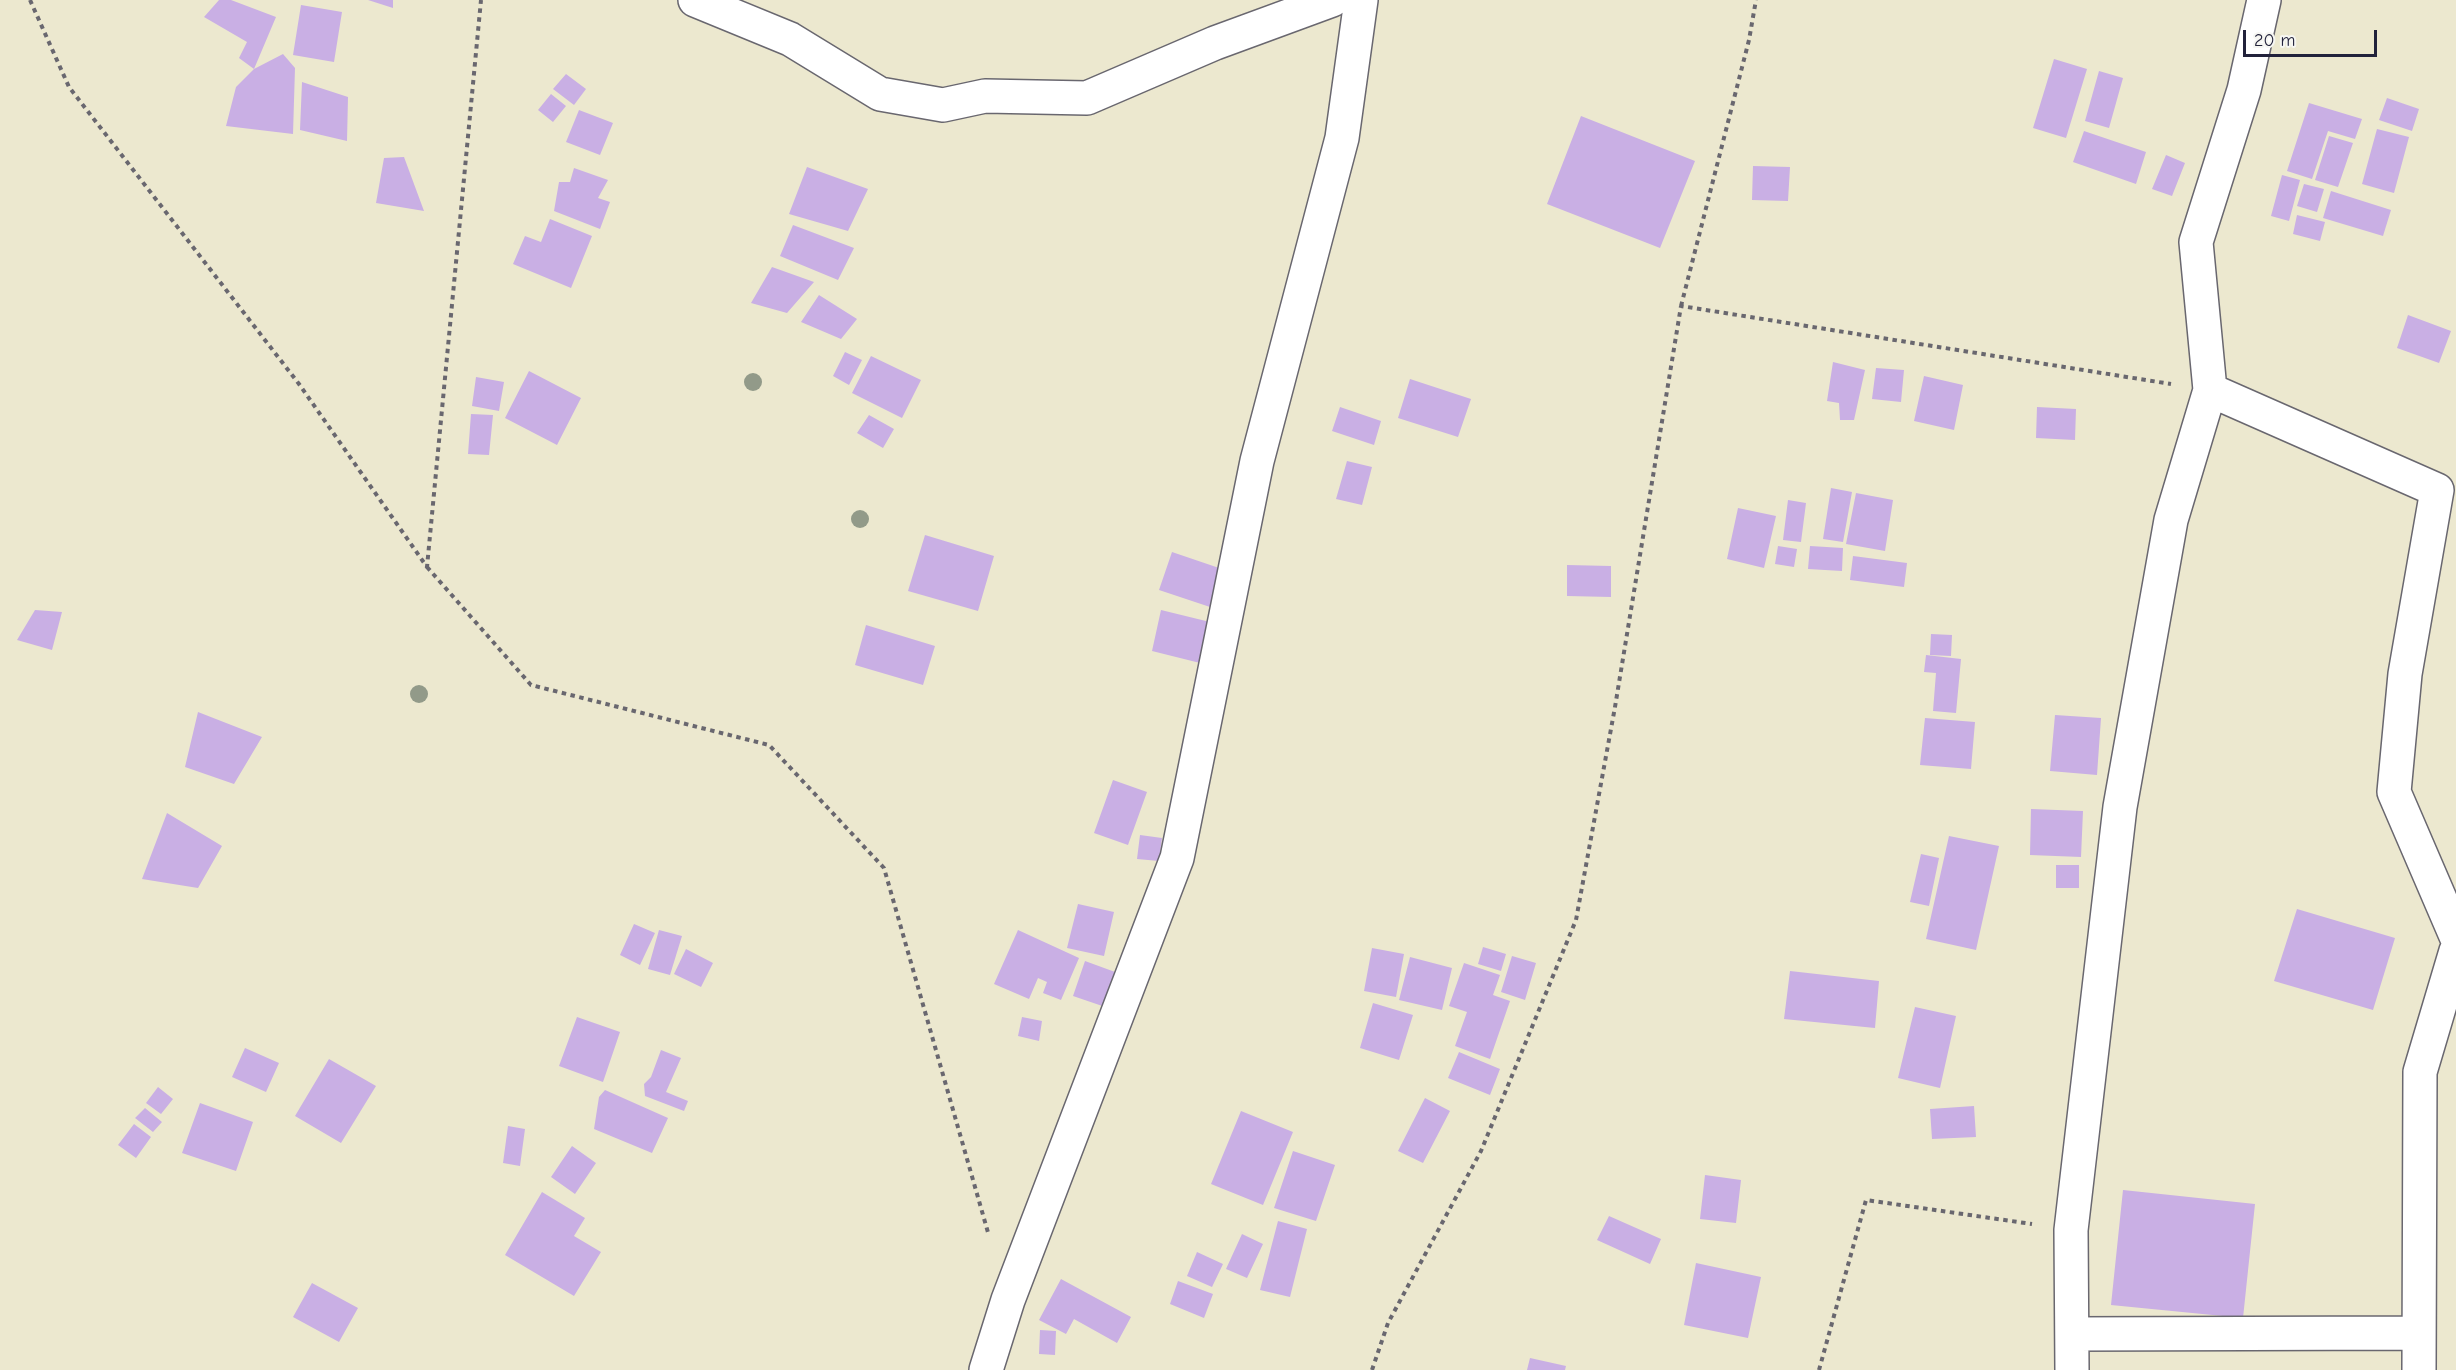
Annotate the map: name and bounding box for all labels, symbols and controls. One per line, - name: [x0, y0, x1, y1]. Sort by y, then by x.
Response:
- scale bar: [2246, 18, 2380, 56]
- text: 20 m: [2254, 30, 2295, 51]

